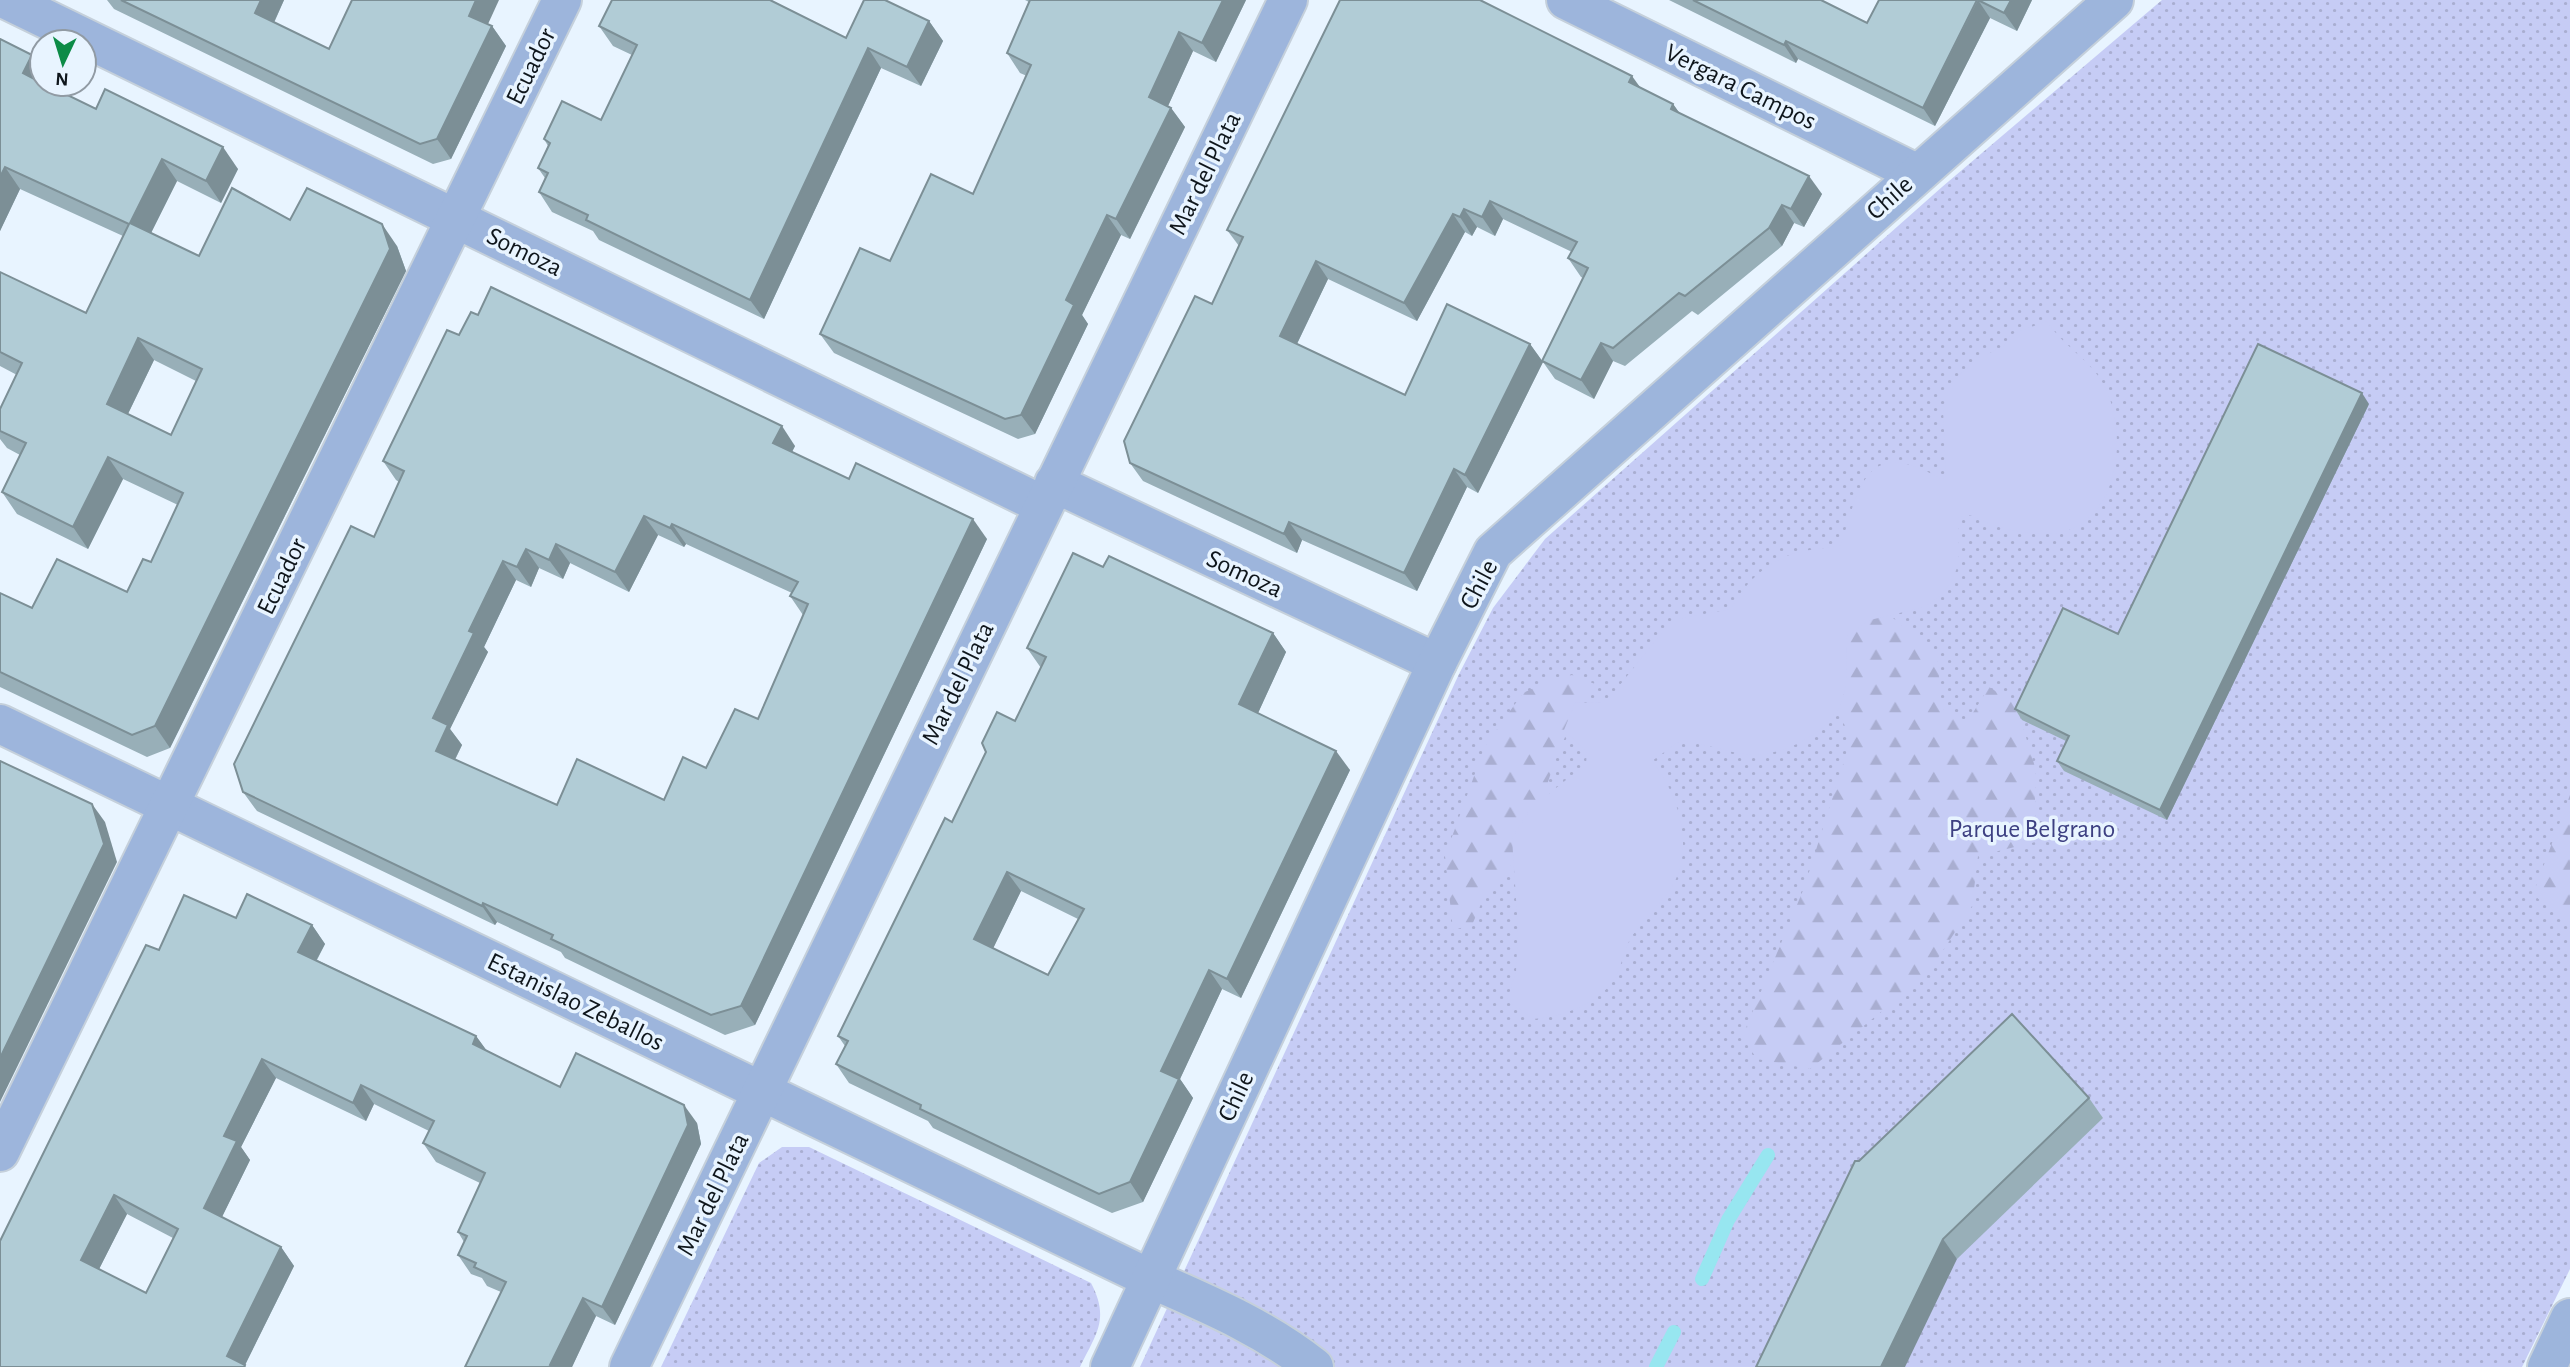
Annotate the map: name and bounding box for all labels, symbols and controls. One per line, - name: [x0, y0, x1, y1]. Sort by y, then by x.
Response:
- street label: Ecuador: [501, 24, 561, 109]
- north arrow: [28, 28, 98, 98]
- street label: Vergara Campos: [1661, 39, 1820, 135]
- text: N: [55, 69, 69, 88]
- street label: Mar del Plata: [1164, 108, 1246, 239]
- street label: Chile: [1862, 171, 1918, 225]
- street label: Somoza: [483, 223, 566, 281]
- street label: Ecuador: [252, 534, 312, 619]
- street label: Somoza: [1203, 545, 1286, 603]
- street label: Chile: [1455, 556, 1503, 613]
- street label: Mar del Plata: [917, 618, 999, 749]
- park label: Parque Belgrano: [1949, 816, 2115, 842]
- street label: Estanislao Zeballos: [483, 948, 668, 1056]
- street label: Chile: [1213, 1067, 1259, 1125]
- street label: Mar del Plata: [672, 1129, 754, 1260]

